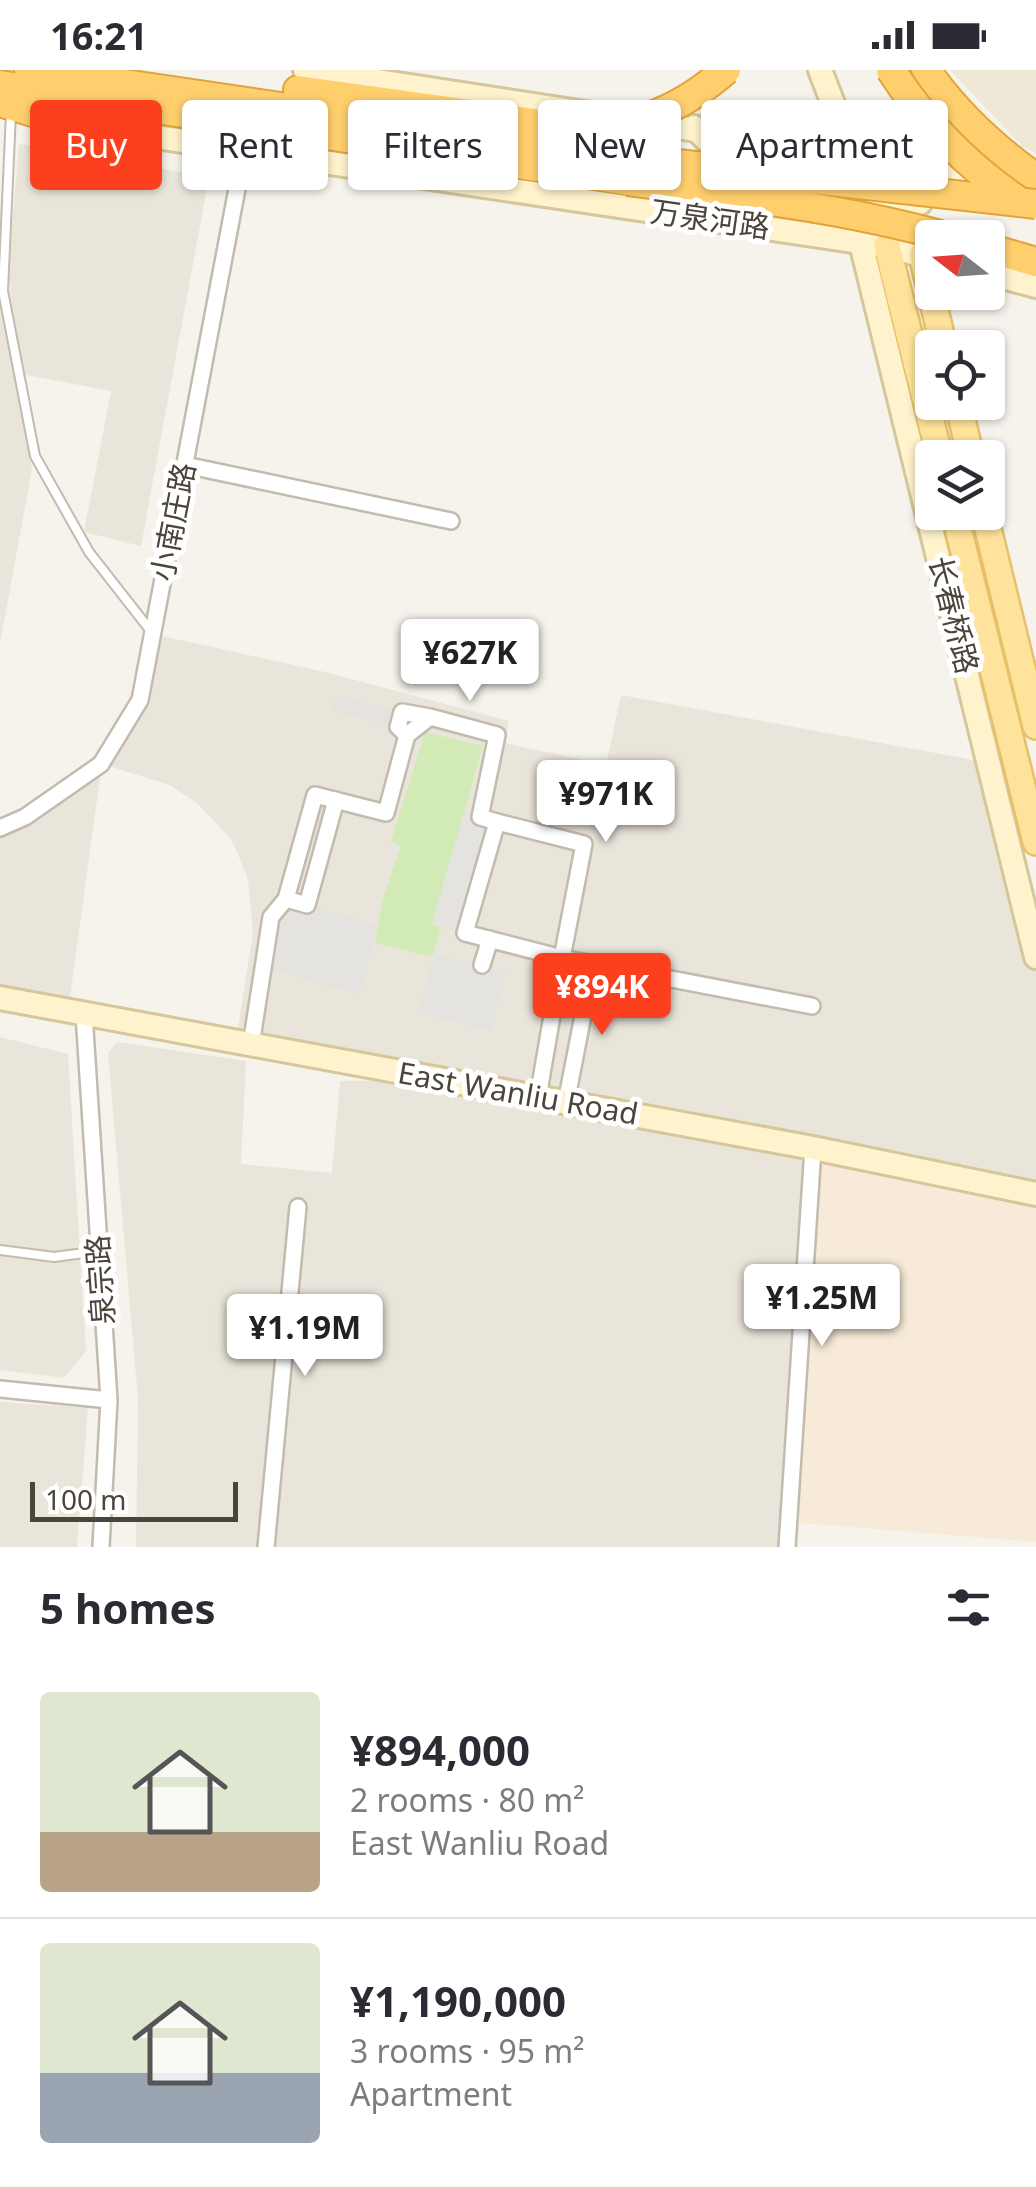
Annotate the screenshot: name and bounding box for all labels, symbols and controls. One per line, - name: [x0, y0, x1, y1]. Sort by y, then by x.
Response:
- text: 16:21: [50, 9, 148, 61]
- chip: Buy: [30, 100, 162, 190]
- chip: Rent: [182, 100, 328, 190]
- chip: Filters: [348, 100, 518, 190]
- chip: New: [538, 100, 681, 190]
- chip: Apartment: [701, 100, 948, 190]
- street label: 万泉河路: [648, 190, 772, 247]
- north arrow: [915, 220, 1005, 310]
- map controls: [915, 220, 1005, 530]
- button: locate: [915, 330, 1005, 420]
- button: layers: [915, 440, 1005, 530]
- street label: 小南庄路: [141, 459, 204, 585]
- street label: 长春桥路: [920, 551, 989, 678]
- pin: ¥627K: [400, 619, 540, 704]
- text: ¥627K: [423, 630, 517, 673]
- pin: ¥971K: [536, 760, 676, 845]
- text: ¥971K: [559, 771, 653, 814]
- pin: ¥894K: [532, 953, 672, 1038]
- text: ¥894K: [555, 964, 649, 1007]
- street label: East Wanliu Road: [395, 1051, 642, 1134]
- street label: 泉宗路: [76, 1234, 123, 1326]
- pin: ¥1.25M: [741, 1264, 903, 1349]
- text: ¥1.25M: [766, 1275, 878, 1318]
- pin: ¥1.19M: [224, 1294, 386, 1379]
- text: ¥1.19M: [249, 1305, 361, 1348]
- scale bar: [30, 1477, 238, 1522]
- text: 100 m: [45, 1480, 127, 1518]
- text: 5 homes: [40, 1579, 216, 1636]
- icon: filters: [941, 1580, 996, 1635]
- text: ¥894,000: [350, 1721, 530, 1778]
- icon: home: [120, 1732, 240, 1852]
- text: 2 rooms · 80 m²: [350, 1778, 584, 1821]
- text: East Wanliu Road: [350, 1821, 609, 1864]
- text: ¥1,190,000: [350, 1972, 566, 2029]
- icon: home: [120, 1983, 240, 2103]
- text: 3 rooms · 95 m²: [350, 2029, 584, 2072]
- text: Apartment: [350, 2072, 512, 2115]

